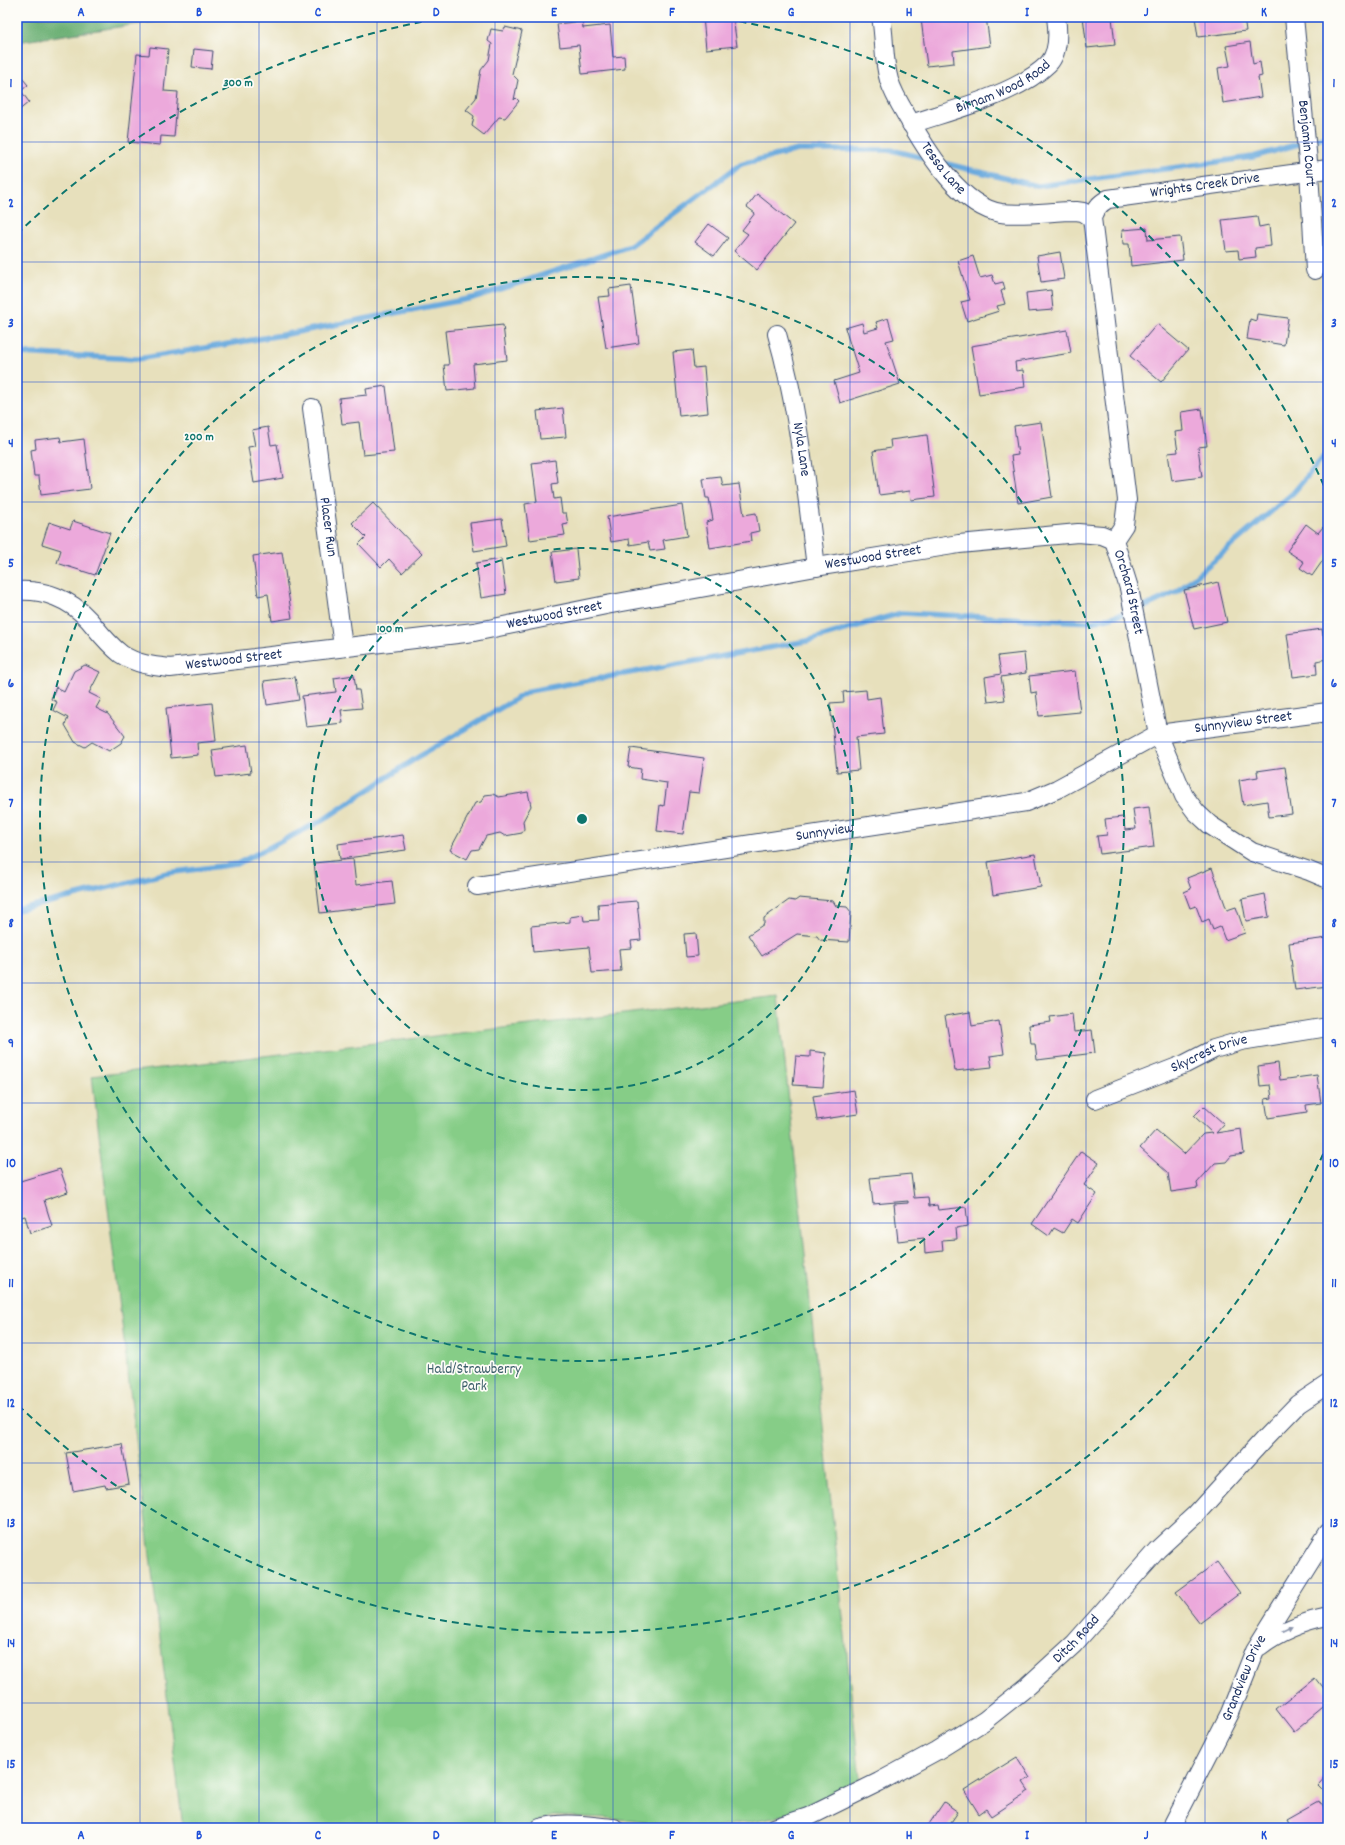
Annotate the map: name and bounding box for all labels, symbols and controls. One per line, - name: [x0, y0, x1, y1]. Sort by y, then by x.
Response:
- text: A: [77, 4, 85, 23]
- text: B: [196, 4, 202, 23]
- text: C: [315, 4, 322, 23]
- text: D: [433, 4, 440, 23]
- text: E: [551, 4, 558, 23]
- text: F: [669, 4, 675, 23]
- text: G: [788, 4, 795, 23]
- text: H: [906, 4, 913, 23]
- text: I: [1025, 4, 1030, 23]
- text: J: [1144, 4, 1149, 23]
- text: K: [1261, 4, 1267, 23]
- street label: Birnam Wood Road: [953, 55, 1056, 120]
- text: 1: [10, 75, 13, 94]
- text: 300 m: [223, 75, 253, 92]
- text: 1: [1333, 75, 1336, 94]
- street label: Benjamin Court: [1291, 99, 1321, 188]
- street label: Tessa Lane: [915, 138, 971, 201]
- street label: Wrights Creek Drive: [1149, 167, 1262, 205]
- text: 2: [8, 195, 14, 214]
- text: 2: [1331, 195, 1337, 214]
- text: 3: [8, 315, 14, 334]
- text: 3: [1331, 315, 1337, 334]
- street label: Nyla Lane: [786, 421, 816, 478]
- text: 200 m: [184, 429, 214, 446]
- text: 4: [8, 435, 14, 454]
- text: 4: [1331, 435, 1337, 454]
- street label: Placer Run: [313, 496, 342, 558]
- street label: Westwood Street: [824, 539, 923, 576]
- street label: Orchard Street: [1107, 547, 1149, 637]
- text: 5: [8, 555, 14, 574]
- text: 5: [1331, 555, 1337, 574]
- street label: Westwood Street: [505, 595, 605, 636]
- text: 100 m: [377, 621, 403, 638]
- street label: Westwood Street: [184, 644, 284, 677]
- text: 6: [8, 675, 15, 694]
- text: 6: [1331, 675, 1338, 694]
- street label: Sunnyview Street: [1193, 706, 1294, 740]
- text: 7: [9, 795, 14, 814]
- text: 7: [1332, 795, 1337, 814]
- centre of rings: [575, 812, 589, 826]
- street label: Sunnyview: [794, 817, 856, 848]
- text: 8: [8, 915, 14, 934]
- text: 8: [1331, 915, 1337, 934]
- street label: Skycrest Drive: [1168, 1029, 1249, 1079]
- text: 9: [8, 1035, 14, 1054]
- text: 9: [1331, 1035, 1337, 1054]
- text: 10: [6, 1155, 16, 1174]
- text: 10: [1329, 1155, 1339, 1174]
- text: 11: [8, 1275, 14, 1294]
- text: 11: [1331, 1275, 1337, 1294]
- park label: Hald/Strawberry Park: [427, 1359, 522, 1398]
- text: 12: [7, 1395, 16, 1414]
- text: 12: [1330, 1395, 1339, 1414]
- text: 13: [7, 1515, 16, 1534]
- text: 13: [1330, 1515, 1339, 1534]
- street label: Ditch Road: [1048, 1610, 1106, 1669]
- one-way arrow: [1282, 1626, 1293, 1632]
- street label: Grandview Drive: [1216, 1630, 1273, 1725]
- text: 14: [7, 1635, 15, 1654]
- text: 14: [1330, 1635, 1338, 1654]
- text: 15: [7, 1756, 15, 1775]
- text: 15: [1330, 1756, 1338, 1775]
- text: A: [77, 1827, 85, 1845]
- text: B: [196, 1827, 202, 1845]
- text: C: [315, 1827, 322, 1845]
- text: D: [433, 1827, 440, 1845]
- text: E: [551, 1827, 558, 1845]
- text: F: [669, 1827, 675, 1845]
- text: G: [788, 1827, 795, 1845]
- text: H: [906, 1827, 913, 1845]
- text: I: [1025, 1827, 1030, 1845]
- text: J: [1144, 1827, 1149, 1845]
- text: K: [1261, 1827, 1267, 1845]

